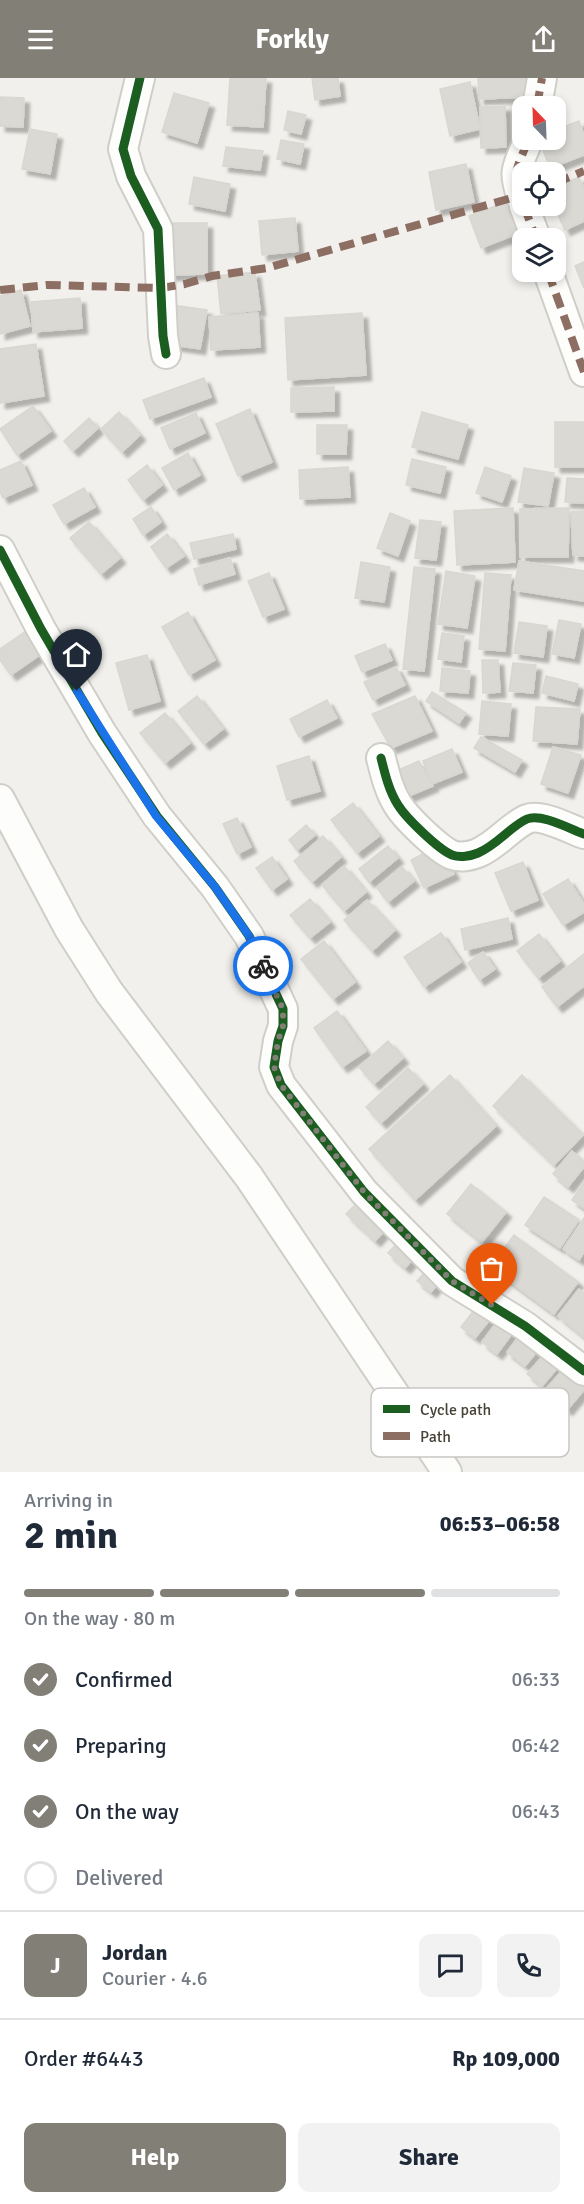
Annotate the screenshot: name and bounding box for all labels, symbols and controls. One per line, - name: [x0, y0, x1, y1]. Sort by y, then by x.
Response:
- icon: menu: [24, 23, 57, 56]
- text: Forkly: [255, 23, 329, 56]
- icon: share: [527, 23, 560, 56]
- north arrow: [512, 96, 566, 150]
- map controls: [512, 96, 566, 282]
- button: locate: [512, 162, 566, 216]
- button: layers: [512, 228, 566, 282]
- pin: [51, 629, 102, 691]
- icon: home: [60, 638, 93, 671]
- courier: [233, 936, 293, 996]
- icon: bike: [247, 950, 280, 983]
- pin: [466, 1243, 517, 1305]
- icon: bag: [475, 1252, 508, 1285]
- legend: [371, 1388, 569, 1457]
- text: Cycle path: [420, 1400, 491, 1420]
- text: Path: [420, 1427, 451, 1447]
- text: Arriving in: [24, 1488, 113, 1513]
- text: 06:53–06:58: [440, 1510, 560, 1537]
- text: 2 min: [24, 1511, 118, 1559]
- text: On the way · 80 m: [24, 1606, 175, 1631]
- icon: check: [24, 1663, 57, 1696]
- text: Confirmed: [75, 1666, 173, 1693]
- text: 06:33: [511, 1667, 560, 1692]
- icon: check: [24, 1729, 57, 1762]
- text: Preparing: [75, 1732, 167, 1759]
- text: 06:42: [511, 1733, 560, 1758]
- icon: check: [24, 1795, 57, 1828]
- text: On the way: [75, 1798, 179, 1825]
- text: 06:43: [511, 1799, 560, 1824]
- text: Delivered: [75, 1864, 163, 1891]
- button: chat: [419, 1934, 482, 1997]
- button: phone: [497, 1934, 560, 1997]
- text: Jordan: [102, 1939, 168, 1966]
- text: J: [50, 1952, 61, 1979]
- text: Courier · 4.6: [102, 1966, 208, 1991]
- text: Order #6443: [24, 2045, 144, 2072]
- text: Rp 109,000: [452, 2045, 560, 2072]
- button: Help: [24, 2123, 286, 2192]
- button: Share: [298, 2123, 560, 2192]

